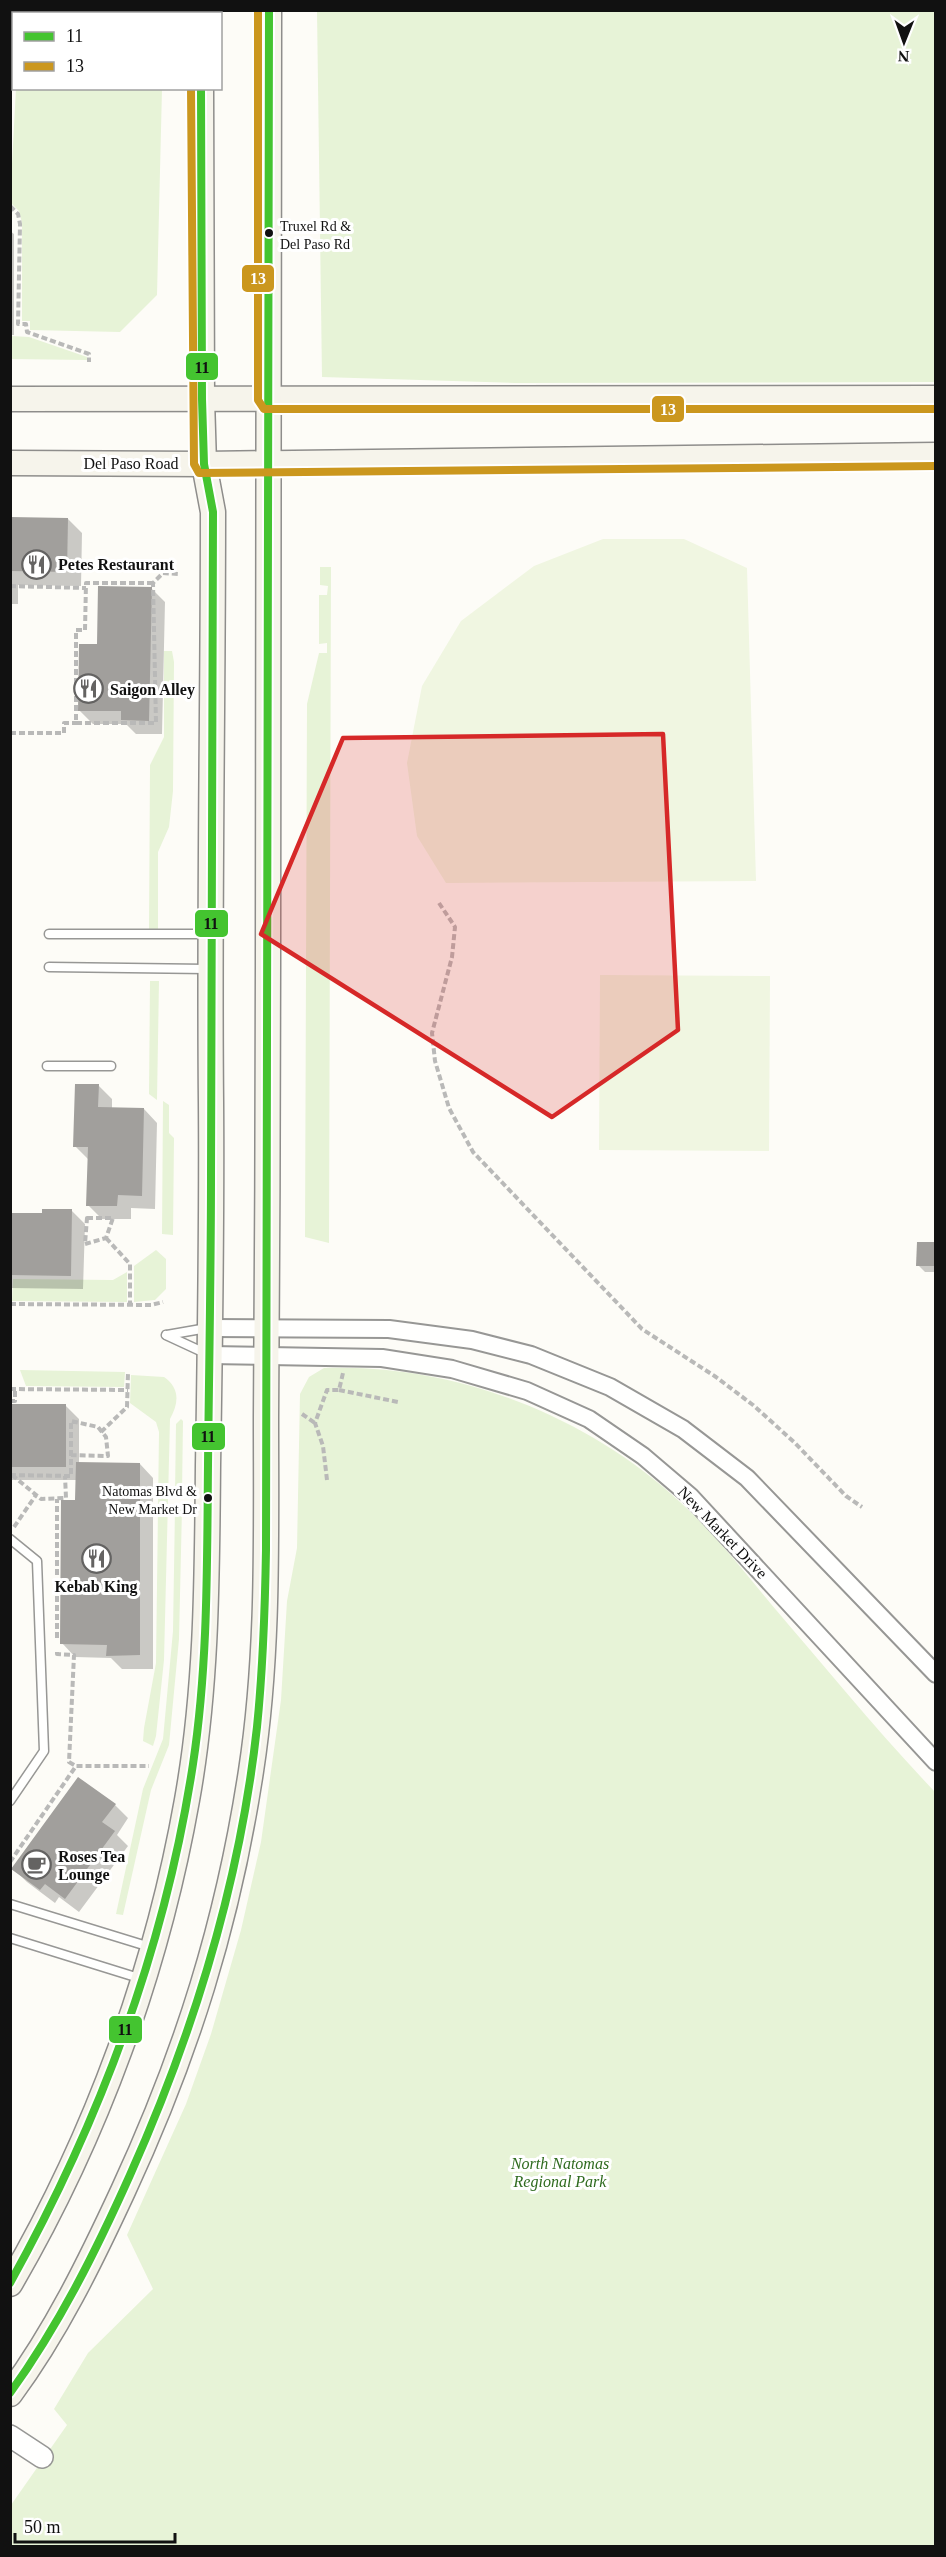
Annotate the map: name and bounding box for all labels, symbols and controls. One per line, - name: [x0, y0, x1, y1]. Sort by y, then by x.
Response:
- legend: [12, 12, 222, 90]
- north arrow: [874, 12, 934, 72]
- text: 11: [66, 26, 83, 46]
- text: N: [897, 48, 910, 65]
- text: 13: [66, 56, 84, 76]
- place label: Truxel Rd & Del Paso Rd: [280, 219, 351, 252]
- marker: Truxel Rd & Del Paso Rd: [263, 227, 275, 239]
- line badge: 13: [241, 264, 275, 293]
- text: 13: [250, 270, 266, 287]
- line badge: 11: [185, 352, 219, 381]
- text: 11: [194, 359, 210, 376]
- line badge: 13: [651, 395, 685, 423]
- text: 13: [660, 401, 676, 418]
- street label: Del Paso Road: [83, 455, 179, 472]
- restaurant icon: Petes Restaurant: [21, 548, 53, 580]
- place label: Petes Restaurant: [58, 556, 175, 573]
- restaurant icon: Saigon Alley: [73, 673, 105, 705]
- place label: Saigon Alley: [110, 681, 195, 699]
- line badge: 11: [194, 909, 229, 938]
- text: 11: [203, 915, 219, 932]
- line badge: 11: [191, 1422, 226, 1451]
- text: 11: [200, 1428, 216, 1445]
- street label: New Market Drive: [675, 1483, 771, 1582]
- place label: Natomas Blvd & New Market Dr: [102, 1484, 197, 1517]
- marker: Natomas Blvd & New Market Dr: [202, 1492, 214, 1504]
- restaurant icon: Kebab King: [80, 1542, 112, 1574]
- place label: Kebab King: [54, 1578, 138, 1596]
- place label: Roses Tea Lounge: [58, 1848, 125, 1884]
- cafe icon: Roses Tea Lounge: [21, 1849, 53, 1881]
- line badge: 11: [108, 2015, 143, 2044]
- text: 11: [117, 2021, 133, 2038]
- park label: North Natomas Regional Park: [510, 2155, 609, 2191]
- scale bar: [15, 2506, 176, 2544]
- text: 50 m: [24, 2517, 61, 2537]

